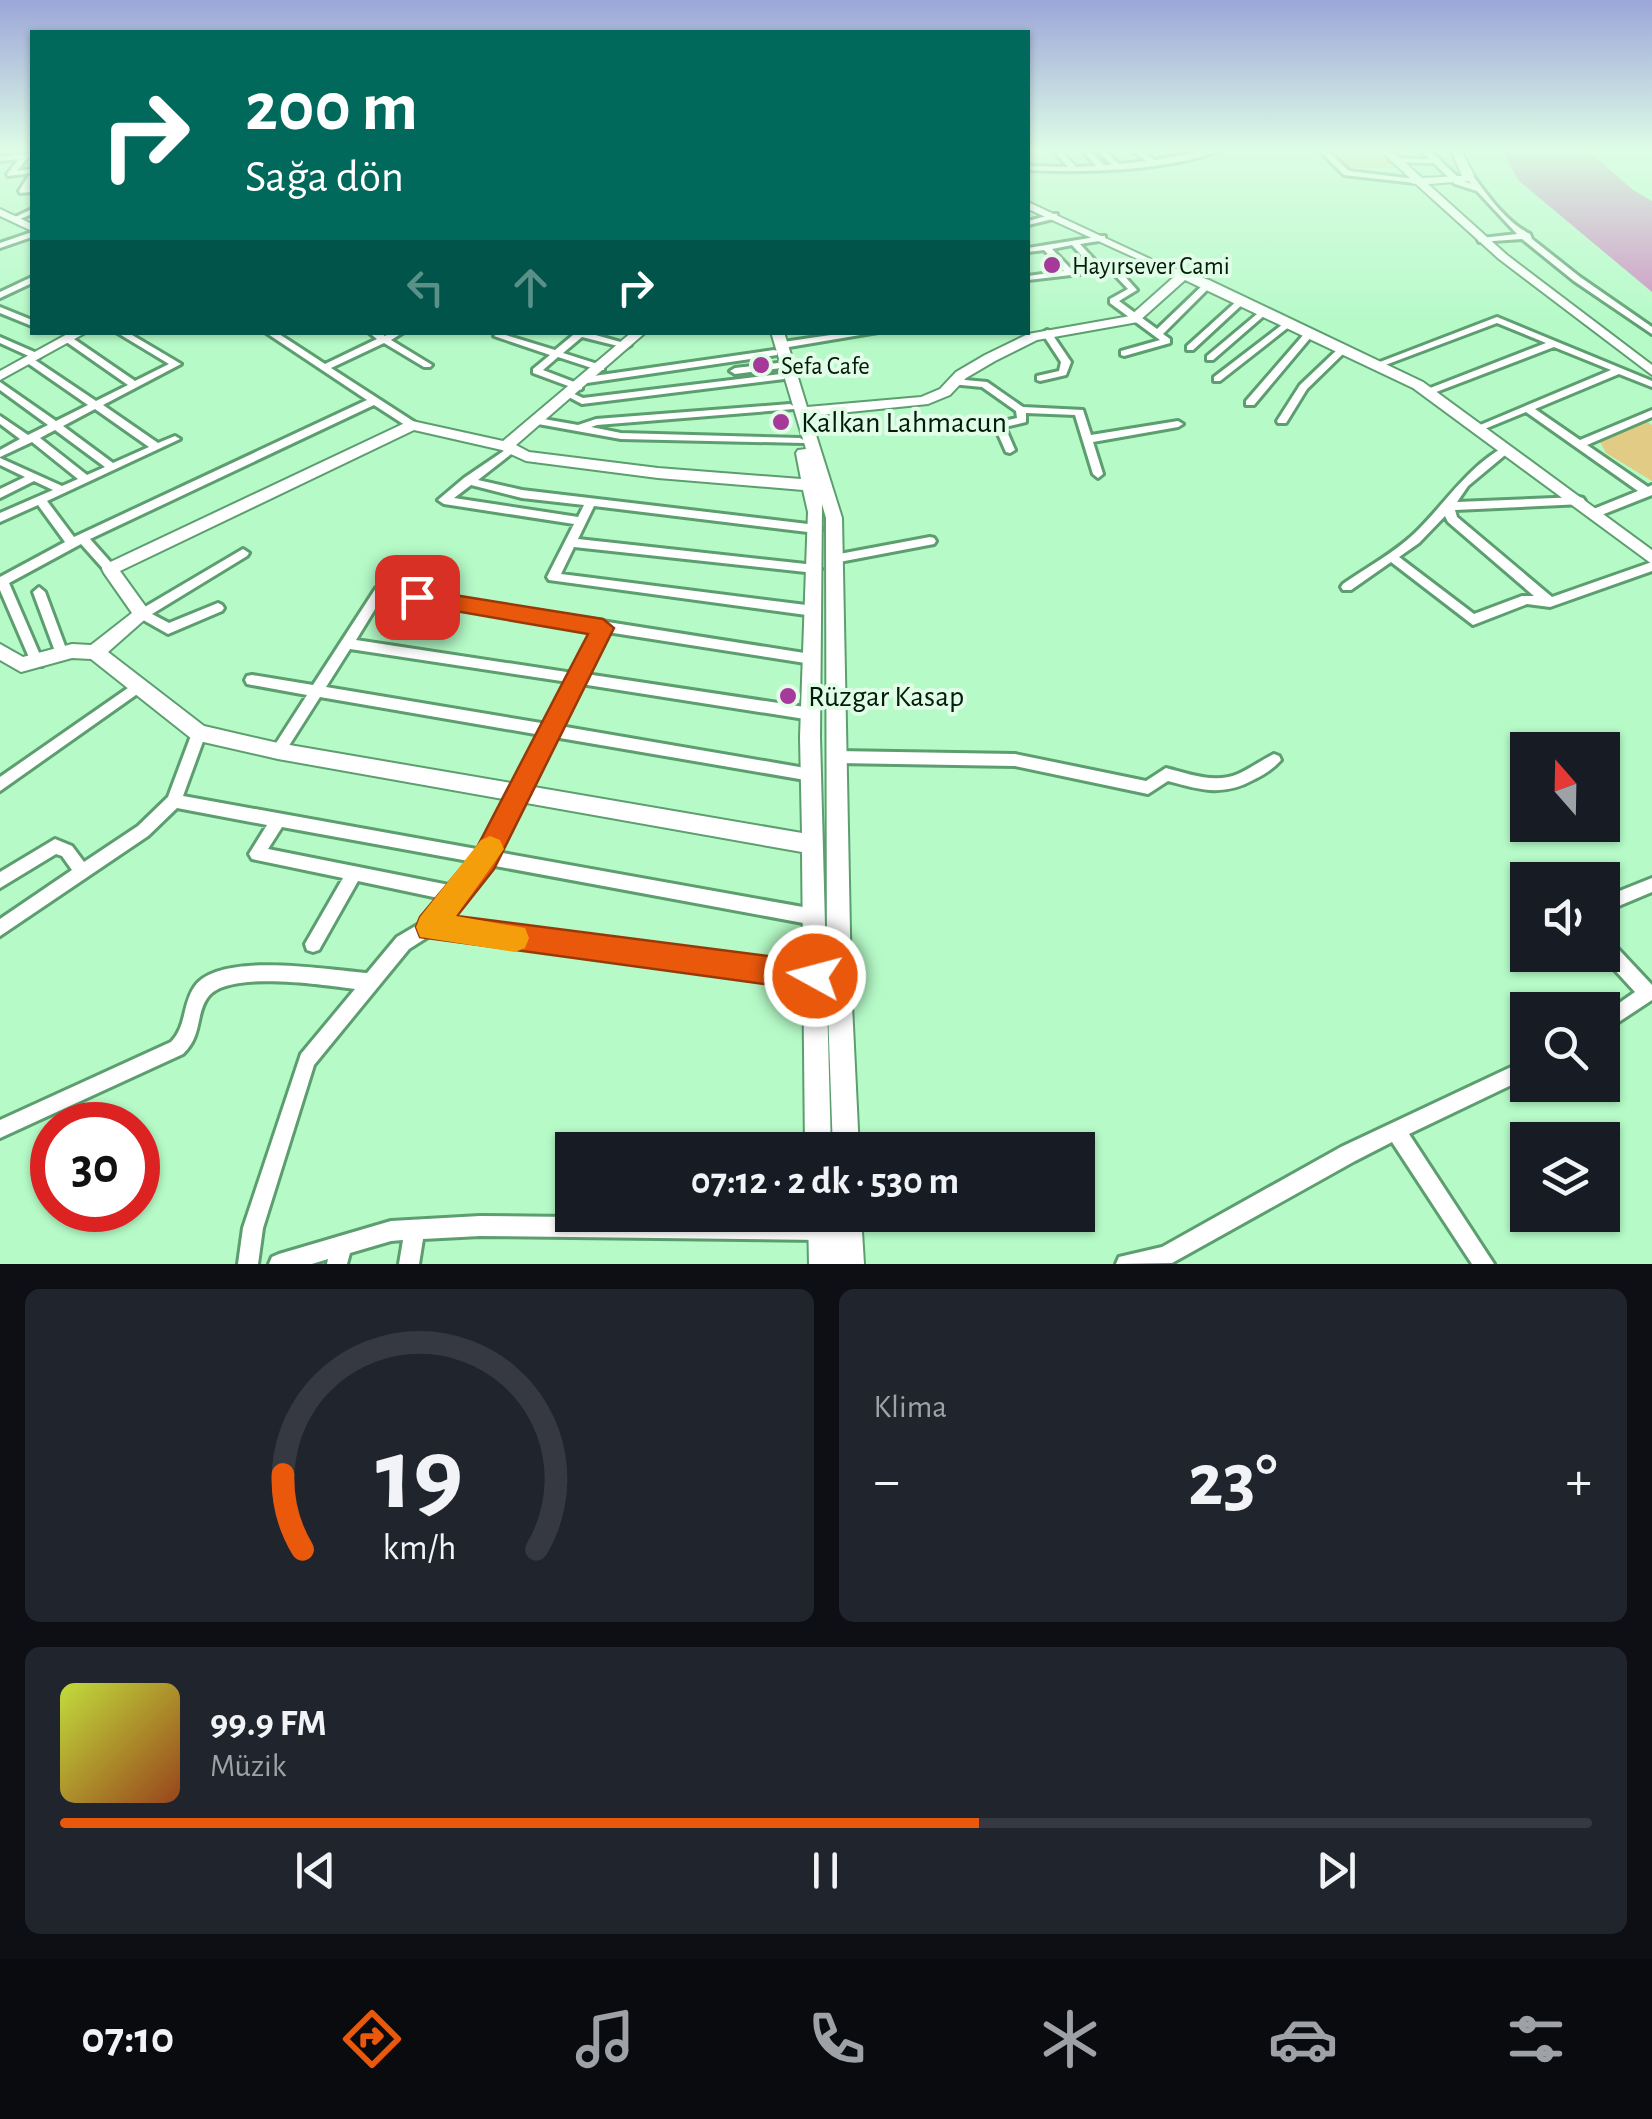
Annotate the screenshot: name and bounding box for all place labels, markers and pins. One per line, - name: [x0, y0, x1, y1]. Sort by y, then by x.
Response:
- marker: Hayırsever Cami: [1041, 254, 1063, 276]
- place label: Hayırsever Cami: [1072, 254, 1230, 279]
- marker: Sefa Cafe: [750, 354, 772, 376]
- place label: Sefa Cafe: [781, 354, 870, 379]
- place label: Kalkan Lahmacun: [801, 408, 1007, 438]
- marker: Kalkan Lahmacun: [770, 411, 792, 433]
- pin: [375, 555, 460, 640]
- place label: Rüzgar Kasap: [808, 682, 964, 712]
- marker: Rüzgar Kasap: [777, 685, 799, 707]

